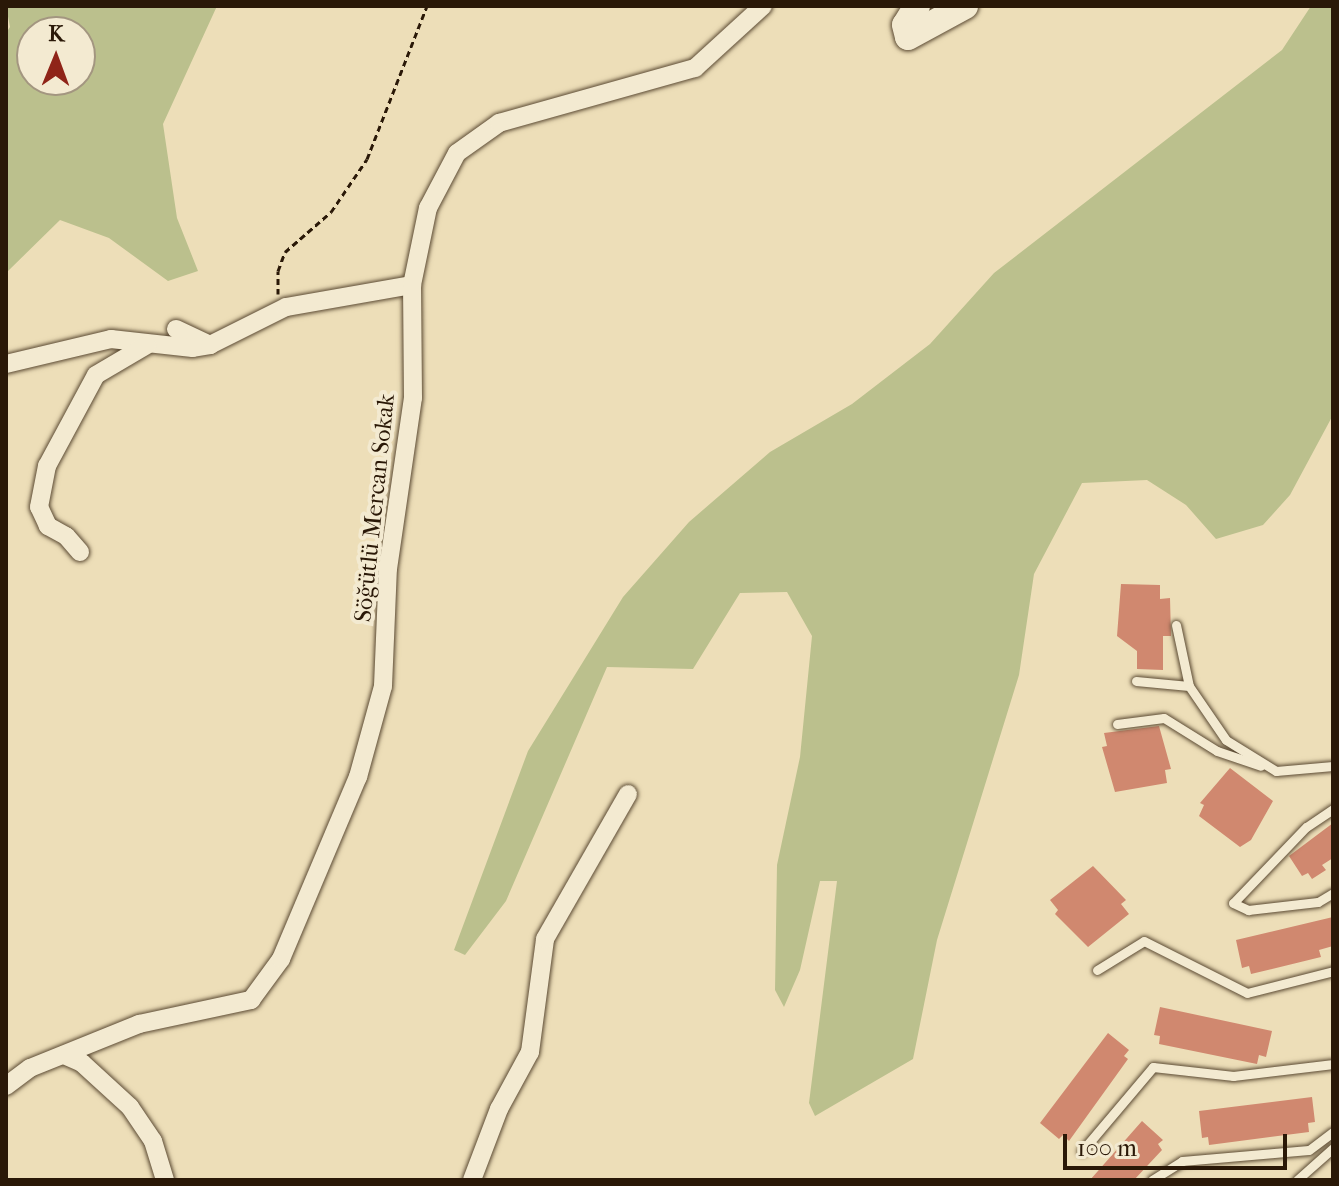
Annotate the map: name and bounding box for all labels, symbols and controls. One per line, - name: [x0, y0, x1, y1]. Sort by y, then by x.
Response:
- north arrow: [16, 16, 96, 96]
- text: K: [48, 21, 65, 47]
- street label: Söğütlü Mercan Sokak: [349, 392, 401, 624]
- scale bar: [1067, 1118, 1291, 1168]
- text: 100 m: [1077, 1134, 1137, 1162]

